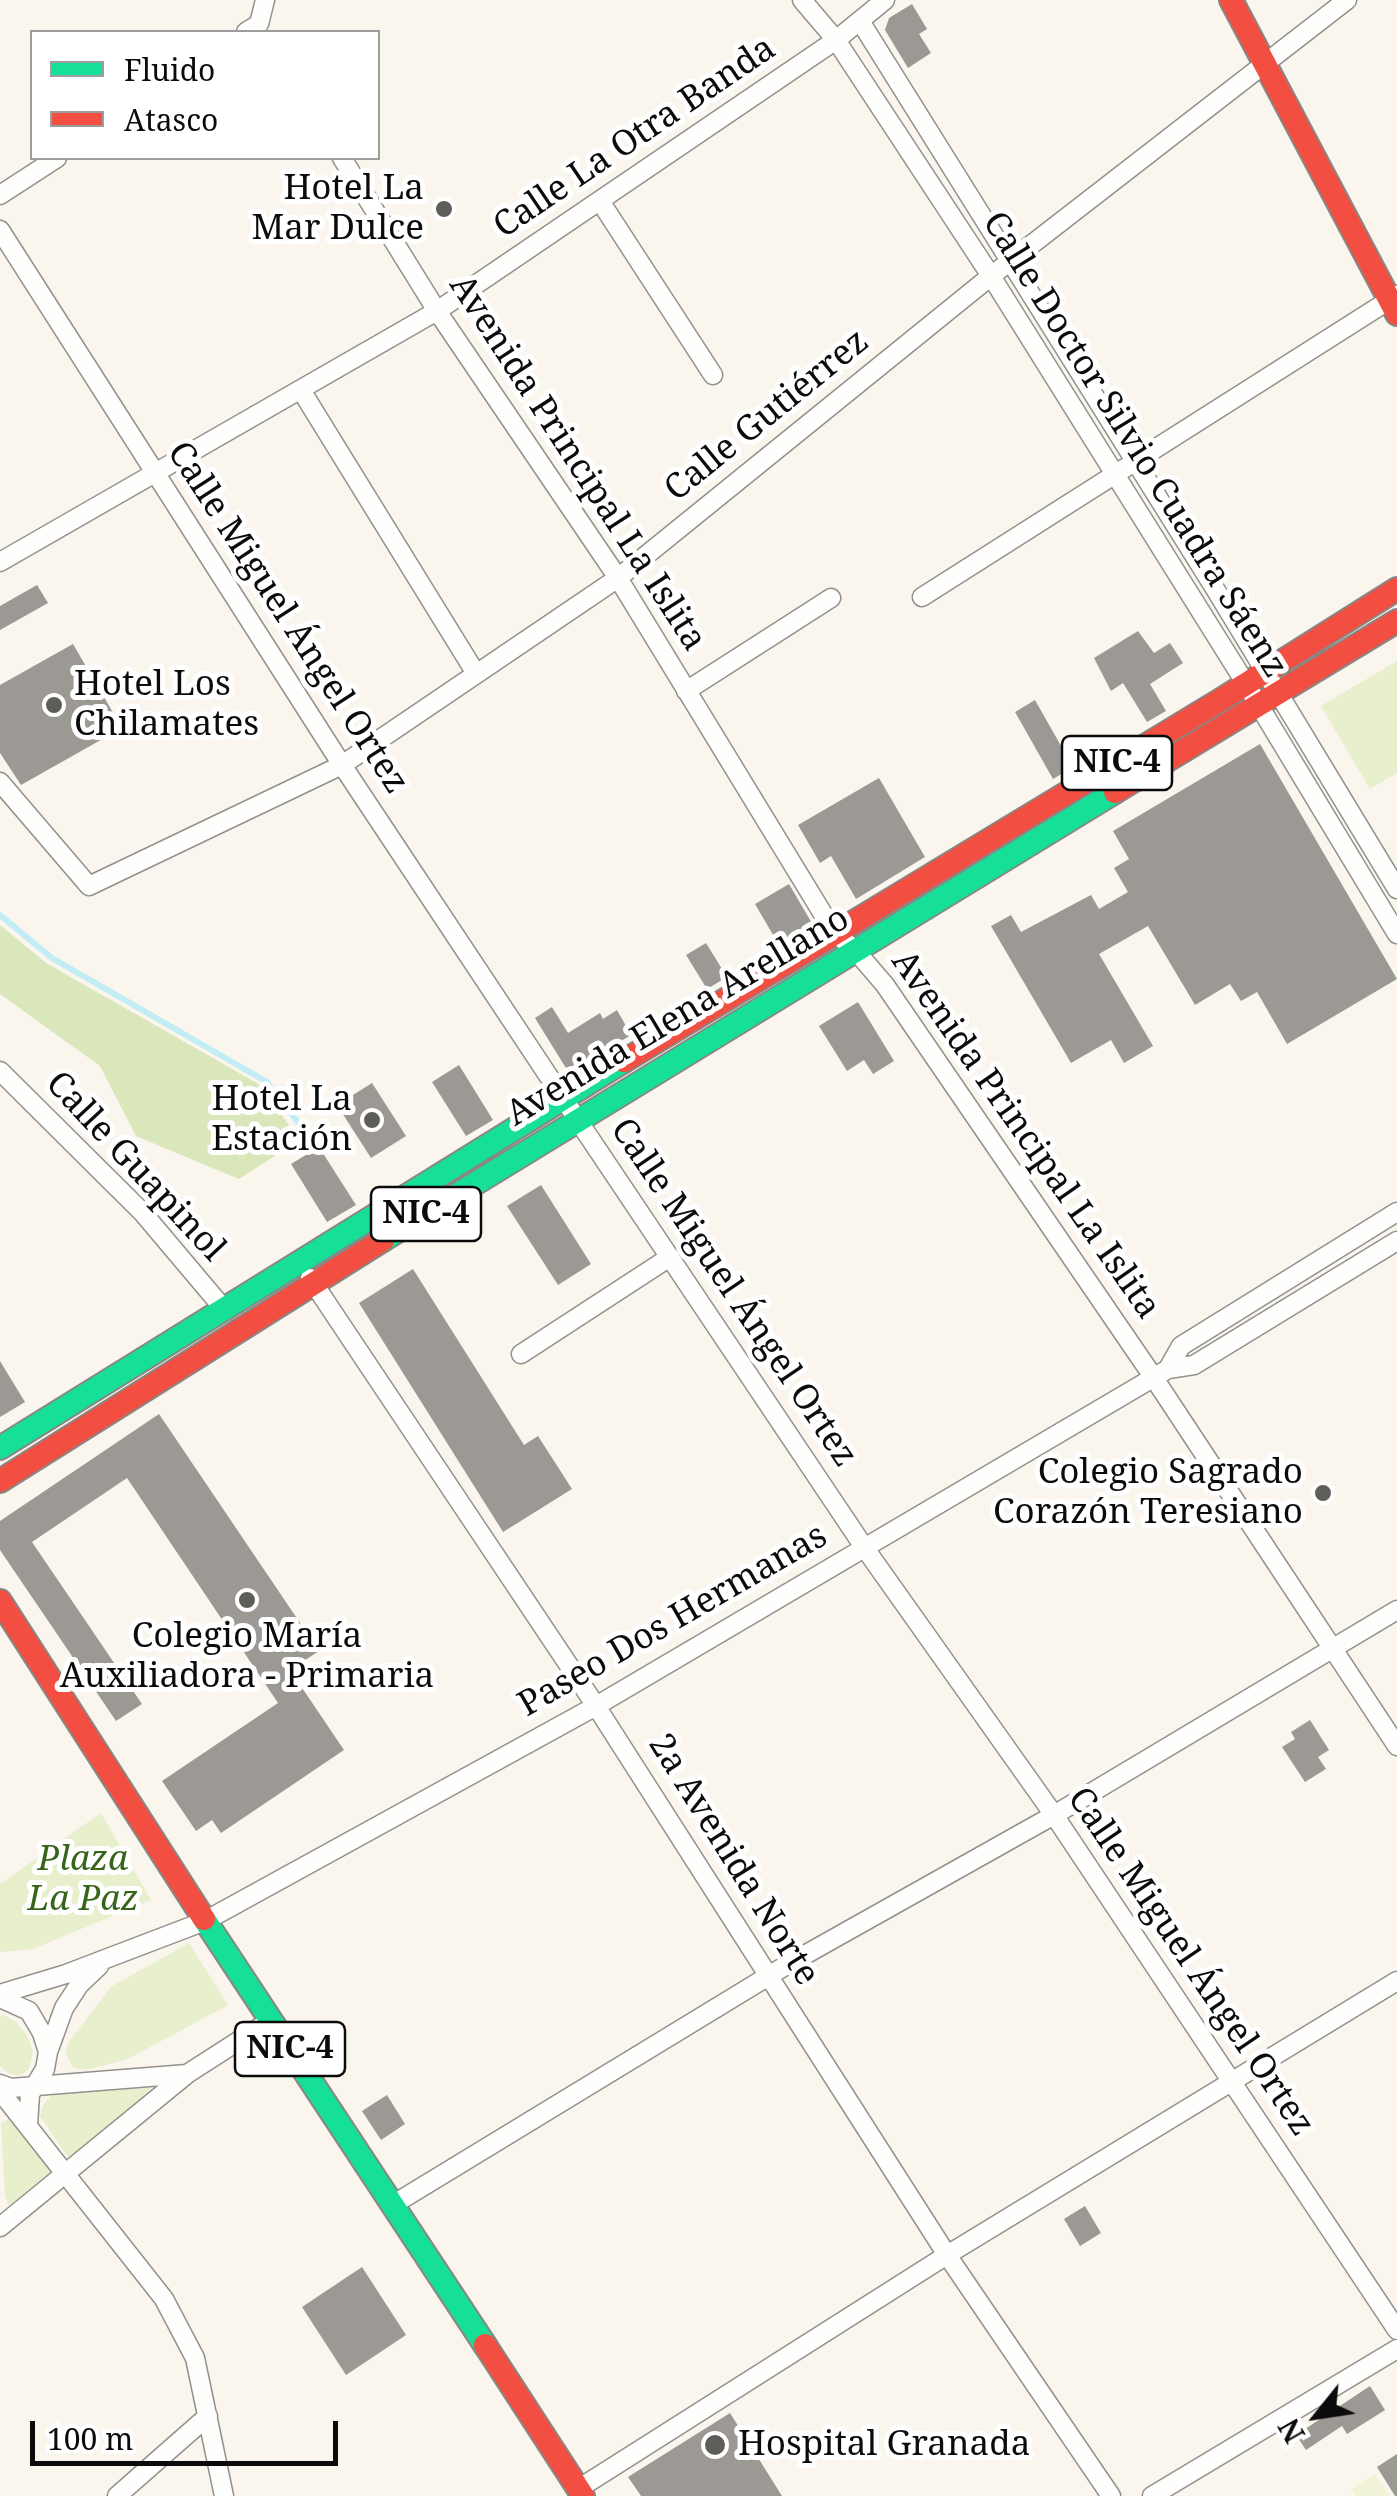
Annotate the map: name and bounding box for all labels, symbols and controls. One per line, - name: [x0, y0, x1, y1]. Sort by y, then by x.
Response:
- street label: Calle La Otra Banda: [486, 28, 784, 248]
- legend: [30, 30, 380, 160]
- text: Fluido: [124, 49, 215, 90]
- text: Atasco: [124, 99, 218, 140]
- place label: Hotel La Mar Dulce: [251, 168, 424, 250]
- marker: Hotel La Mar Dulce: [433, 198, 455, 220]
- street label: Calle Doctor Silvio Cuadra Sáenz: [973, 204, 1295, 686]
- street label: Avenida Principal La Islita: [440, 267, 714, 659]
- street label: Calle Gutiérrez: [657, 321, 877, 511]
- street label: Calle Miguel Ángel Ortez: [158, 434, 416, 802]
- place label: Hotel Los Chilamates: [74, 664, 259, 746]
- marker: Hotel Los Chilamates: [43, 694, 65, 716]
- road number: NIC-4: [1062, 736, 1172, 790]
- street label: Avenida Elena Arellano: [499, 898, 857, 1136]
- street label: Avenida Principal La Islita: [882, 943, 1168, 1327]
- street label: Calle Guapinol: [36, 1063, 234, 1271]
- place label: Hotel La Estación: [211, 1079, 352, 1161]
- marker: Hotel La Estación: [361, 1109, 383, 1131]
- street label: Calle Miguel Ángel Ortez: [601, 1111, 865, 1475]
- road number: NIC-4: [371, 1187, 481, 1241]
- place label: Colegio Sagrado Corazón Teresiano: [993, 1452, 1303, 1534]
- marker: Colegio Sagrado Corazón Teresiano: [1312, 1482, 1334, 1504]
- street label: Paseo Dos Hermanas: [511, 1516, 835, 1726]
- marker: Colegio María Auxiliadora - Primaria: [236, 1589, 258, 1611]
- place label: Colegio María Auxiliadora - Primaria: [60, 1616, 434, 1698]
- street label: 2a Avenida Norte: [639, 1727, 827, 1993]
- street label: Calle Miguel Ángel Ortez: [1058, 1780, 1322, 2144]
- park label: Plaza La Paz: [27, 1839, 139, 1921]
- road number: NIC-4: [235, 2022, 345, 2076]
- north arrow: [1267, 2366, 1367, 2466]
- scale bar: [35, 2401, 342, 2463]
- text: N: [1269, 2412, 1313, 2450]
- text: 100 m: [47, 2418, 133, 2459]
- place label: Hospital Granada: [738, 2424, 1030, 2466]
- marker: Hospital Granada: [702, 2432, 728, 2458]

